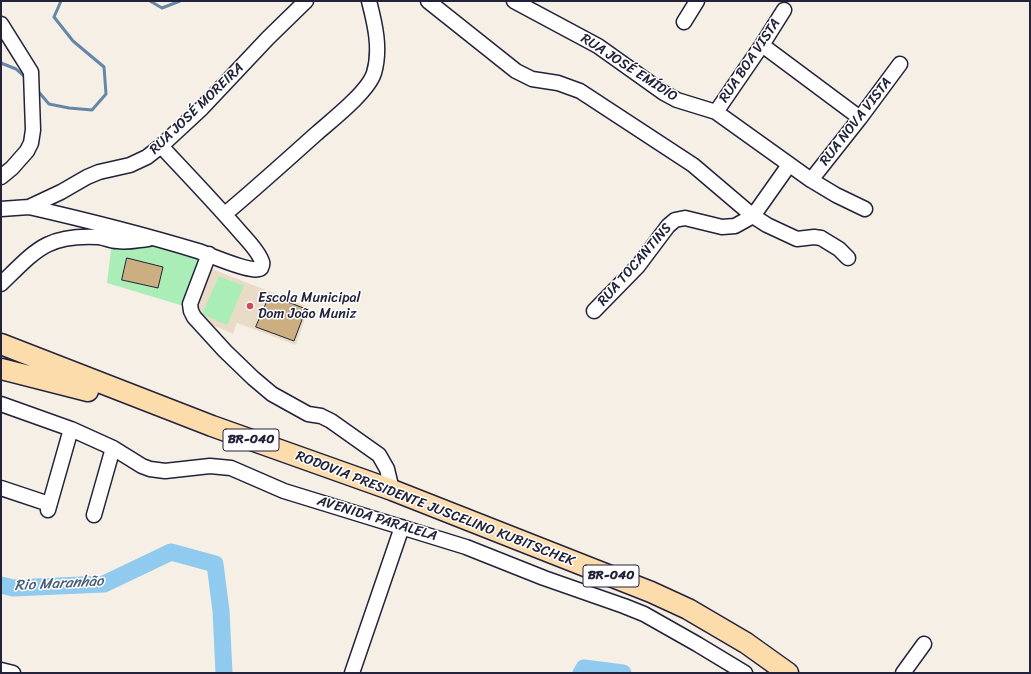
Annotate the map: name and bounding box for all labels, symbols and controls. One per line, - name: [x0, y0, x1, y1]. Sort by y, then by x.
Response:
- street label: RUA BOA VISTA: [716, 16, 784, 106]
- street label: RUA JOSÉ EMÍDIO: [577, 30, 681, 106]
- street label: RUA JOSÉ MOREIRA: [146, 60, 248, 158]
- street label: RUA NOVA VISTA: [817, 75, 895, 169]
- street label: RUA TOCANTINS: [595, 220, 675, 310]
- place label: Escola Municipal Dom João Muniz: [258, 290, 361, 322]
- marker: Escola Municipal Dom João Muniz: [245, 301, 255, 311]
- road number: BR-040: [223, 429, 279, 451]
- street label: RODOVIA PRESIDENTE JUSCELINO KUBITSCHEK: [293, 448, 577, 570]
- street label: AVENIDA PARALELA: [315, 493, 439, 545]
- road number: BR-040: [583, 565, 639, 587]
- water label: Rio Maranhão: [14, 573, 104, 595]

